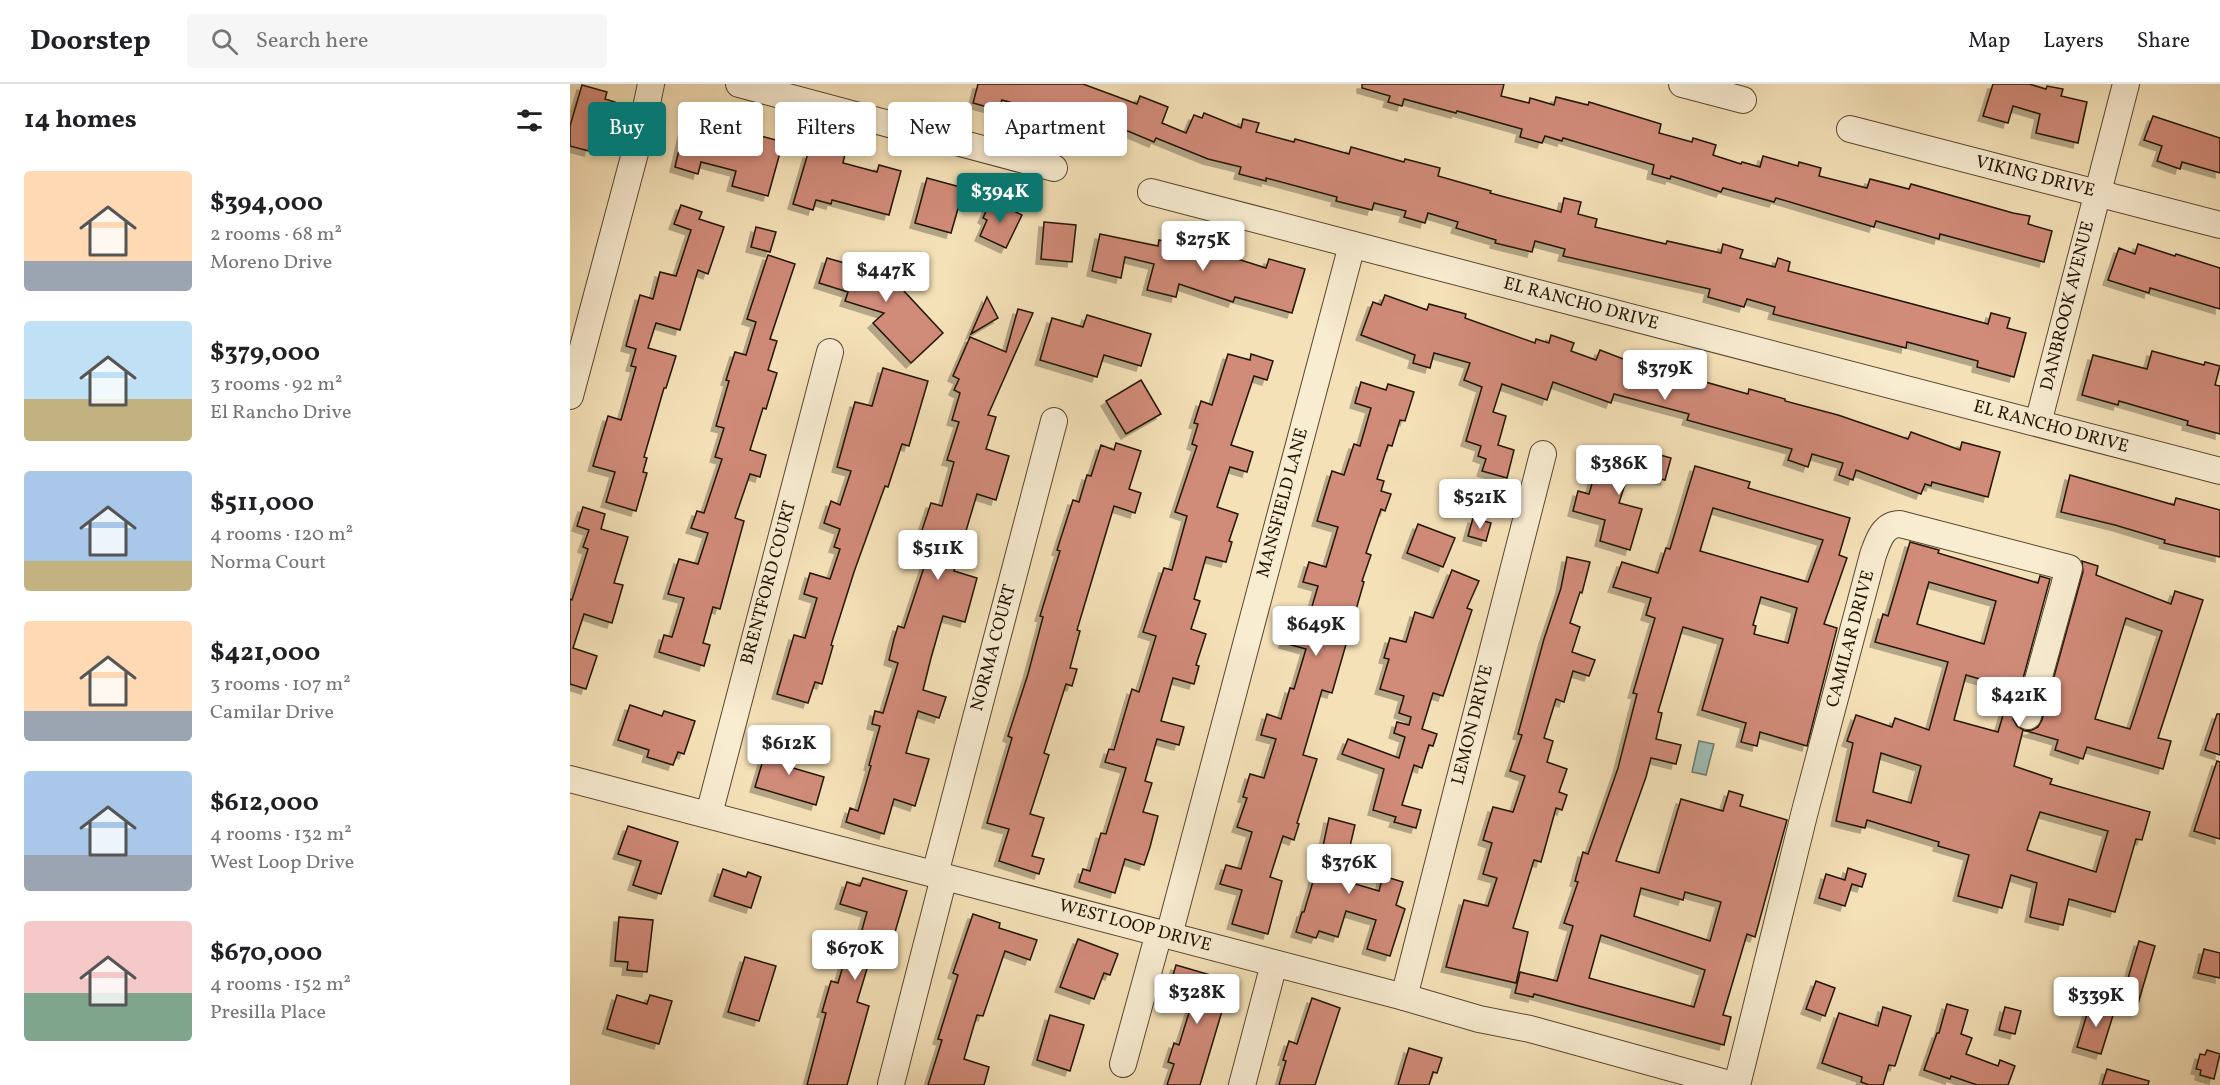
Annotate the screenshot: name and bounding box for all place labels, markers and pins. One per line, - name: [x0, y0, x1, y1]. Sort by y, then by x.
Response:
- pin: $394K: [958, 173, 1042, 224]
- pin: $275K: [1161, 221, 1245, 272]
- pin: $447K: [844, 252, 928, 303]
- pin: $379K: [1623, 350, 1707, 401]
- pin: $386K: [1577, 445, 1661, 496]
- pin: $521K: [1438, 479, 1522, 530]
- pin: $511K: [896, 530, 980, 581]
- pin: $649K: [1274, 606, 1358, 657]
- pin: $421K: [1977, 677, 2061, 728]
- pin: $612K: [747, 725, 831, 776]
- pin: $376K: [1307, 844, 1391, 895]
- pin: $670K: [813, 930, 897, 981]
- pin: $328K: [1155, 974, 1239, 1025]
- pin: $339K: [2054, 977, 2138, 1028]

